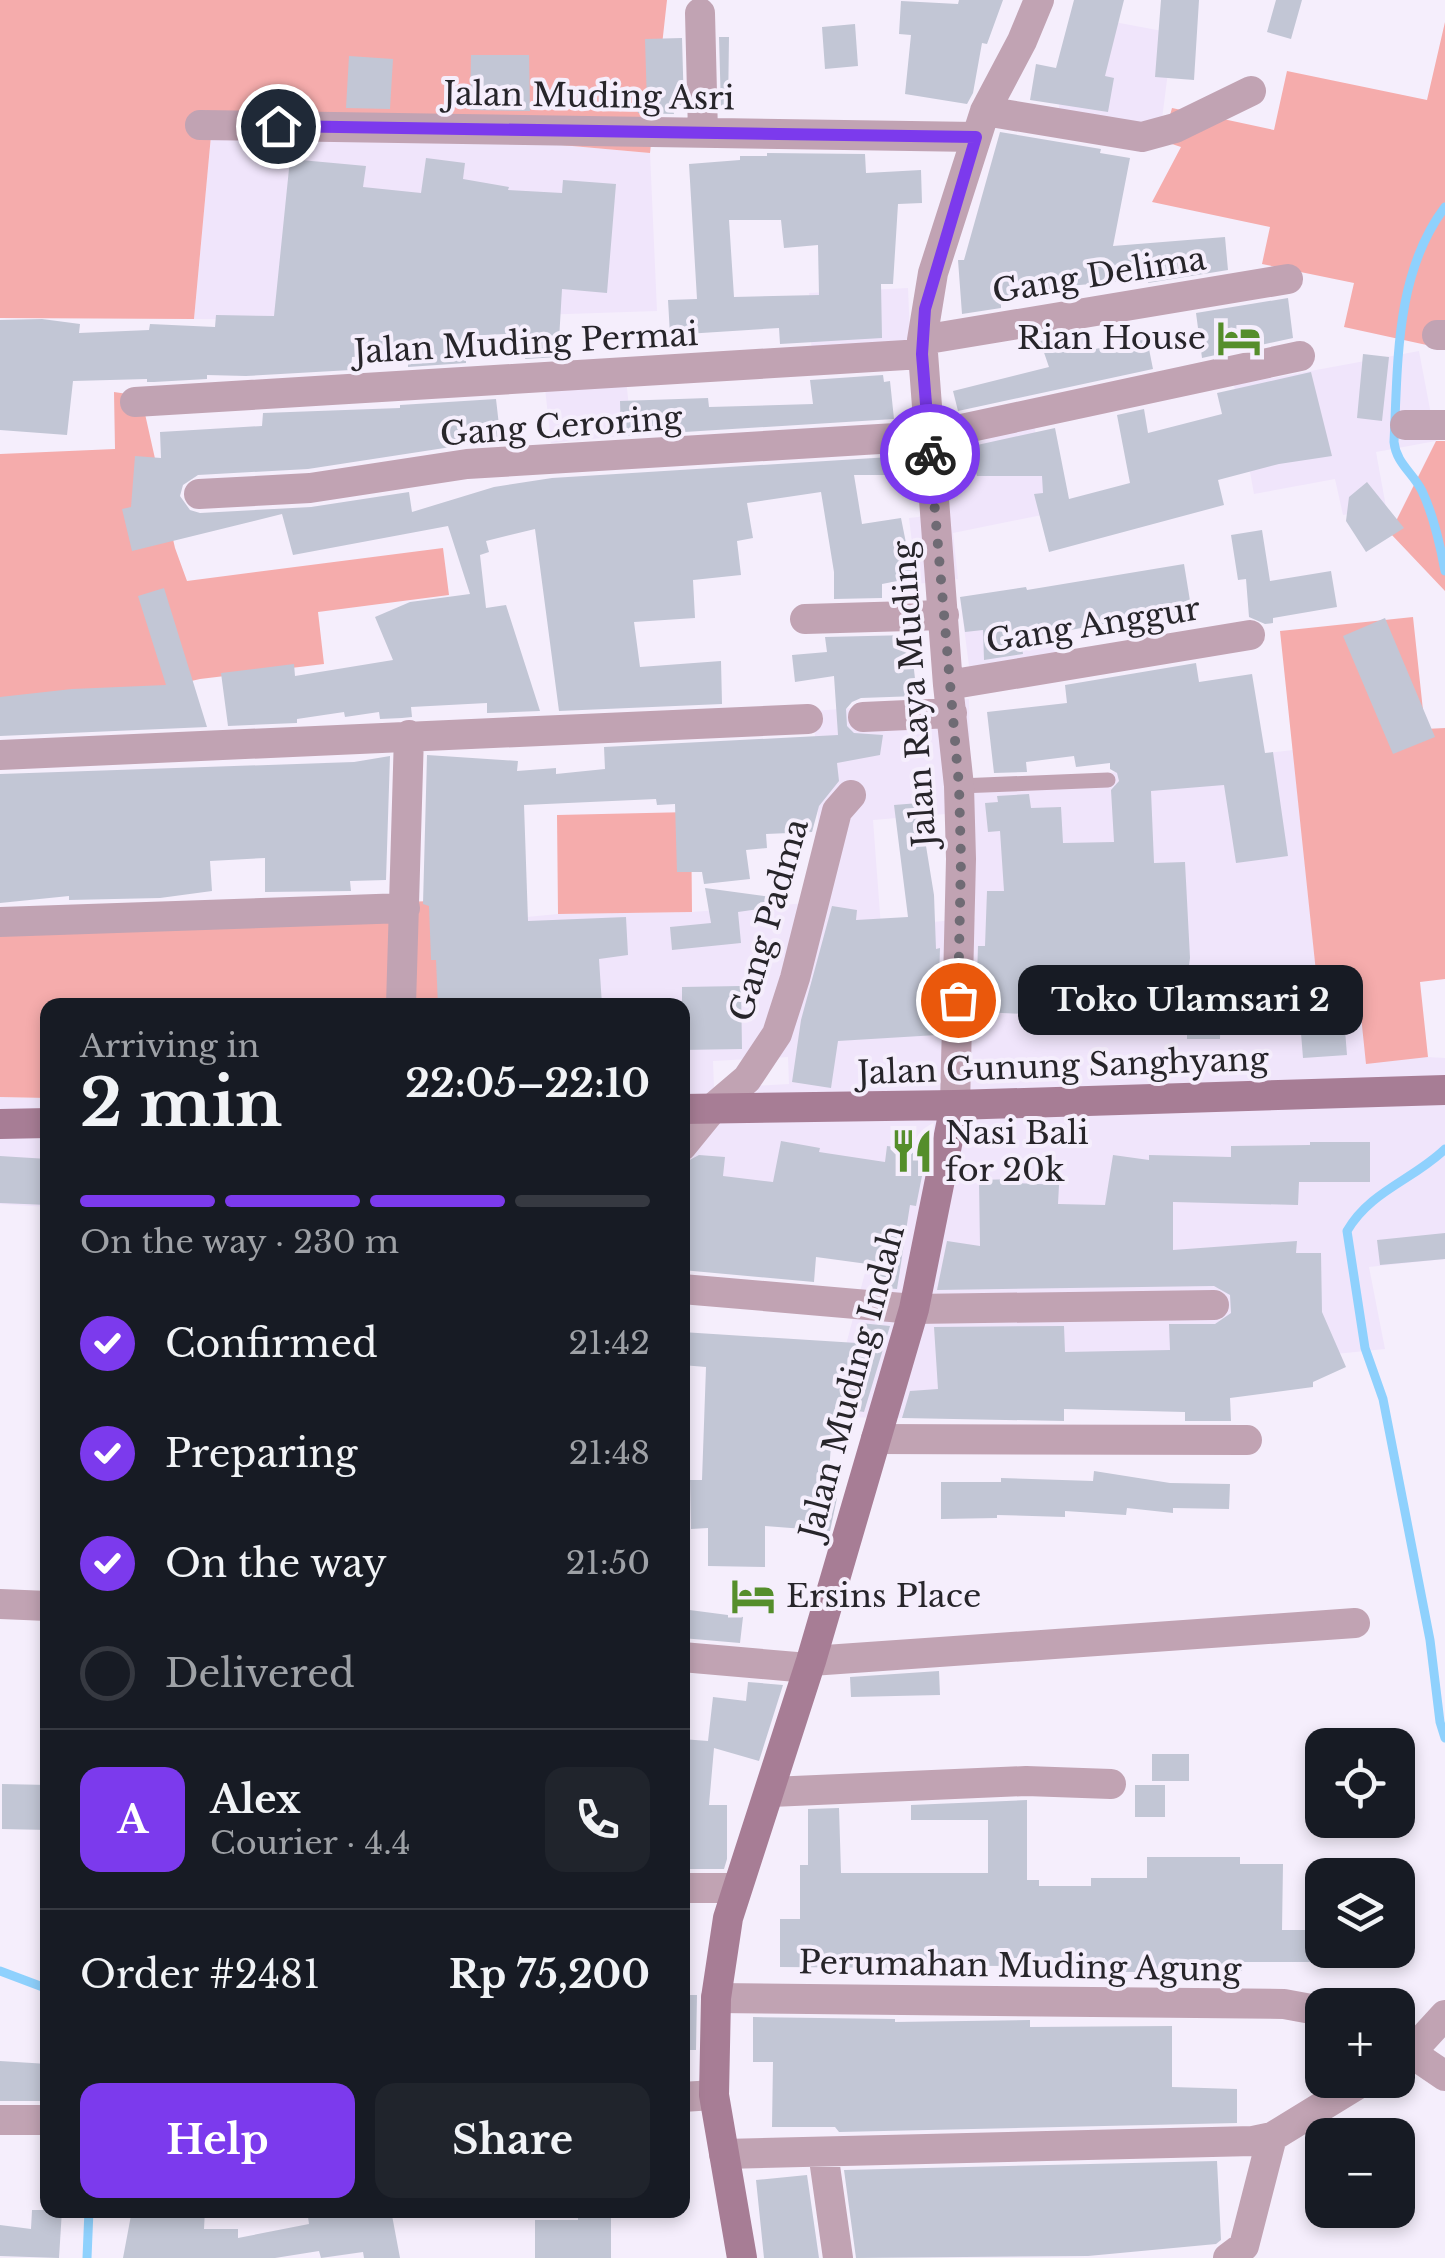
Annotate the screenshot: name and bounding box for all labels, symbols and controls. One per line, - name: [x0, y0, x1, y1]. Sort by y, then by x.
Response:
- street label: Jalan Muding Asri: [439, 73, 735, 119]
- pin: [236, 84, 321, 169]
- icon: home: [251, 99, 306, 154]
- street label: Gang Delima: [989, 238, 1209, 312]
- street label: Jalan Muding Permai: [349, 314, 699, 372]
- hotel icon: Rian House: [1215, 314, 1263, 362]
- place label: Rian House: [1017, 318, 1206, 358]
- street label: Gang Ceroring: [438, 398, 684, 454]
- courier: [880, 404, 980, 504]
- icon: bike: [903, 427, 958, 482]
- street label: Jalan Raya Muding: [883, 539, 945, 853]
- street label: Gang Anggur: [983, 588, 1204, 662]
- street label: Gang Padma: [721, 814, 817, 1026]
- pin: [916, 958, 1001, 1043]
- callout: Toko Ulamsari 2: [1018, 965, 1363, 1035]
- icon: bag: [931, 973, 986, 1028]
- text: Toko Ulamsari 2: [1051, 980, 1330, 1020]
- text: Arriving in: [80, 1026, 259, 1066]
- street label: Jalan Gunung Sanghyang: [853, 1039, 1270, 1093]
- text: 22:05–22:10: [405, 1060, 650, 1107]
- text: 2 min: [80, 1063, 282, 1144]
- place label: Nasi Bali for 20k: [945, 1113, 1089, 1190]
- restaurant icon: Nasi Bali for 20k: [888, 1127, 936, 1175]
- street label: Jalan Muding Indah: [790, 1221, 913, 1547]
- text: On the way · 230 m: [80, 1222, 399, 1262]
- icon: check: [80, 1316, 135, 1371]
- text: Confirmed: [165, 1320, 378, 1367]
- text: 21:42: [568, 1323, 650, 1363]
- icon: check: [80, 1426, 135, 1481]
- text: Preparing: [165, 1430, 357, 1477]
- text: 21:48: [569, 1433, 650, 1473]
- icon: check: [80, 1536, 135, 1591]
- text: On the way: [165, 1540, 387, 1587]
- text: 21:50: [566, 1543, 650, 1583]
- hotel icon: Ersins Place: [729, 1572, 777, 1620]
- place label: Ersins Place: [786, 1576, 981, 1616]
- text: Delivered: [165, 1650, 355, 1697]
- map controls: [1305, 1728, 1415, 2228]
- button: locate: [1305, 1728, 1415, 1838]
- button: phone: [545, 1767, 650, 1872]
- text: Alex: [210, 1776, 301, 1823]
- text: A: [117, 1796, 148, 1843]
- text: Courier · 4.4: [210, 1823, 410, 1863]
- button: layers: [1305, 1858, 1415, 1968]
- street label: Perumahan Muding Agung: [798, 1942, 1242, 1990]
- text: Order #2481: [80, 1951, 320, 1998]
- text: Rp 75,200: [449, 1951, 650, 1998]
- button: +: [1305, 1988, 1415, 2098]
- button: Help: [80, 2083, 355, 2198]
- button: Share: [375, 2083, 650, 2198]
- button: −: [1305, 2118, 1415, 2228]

